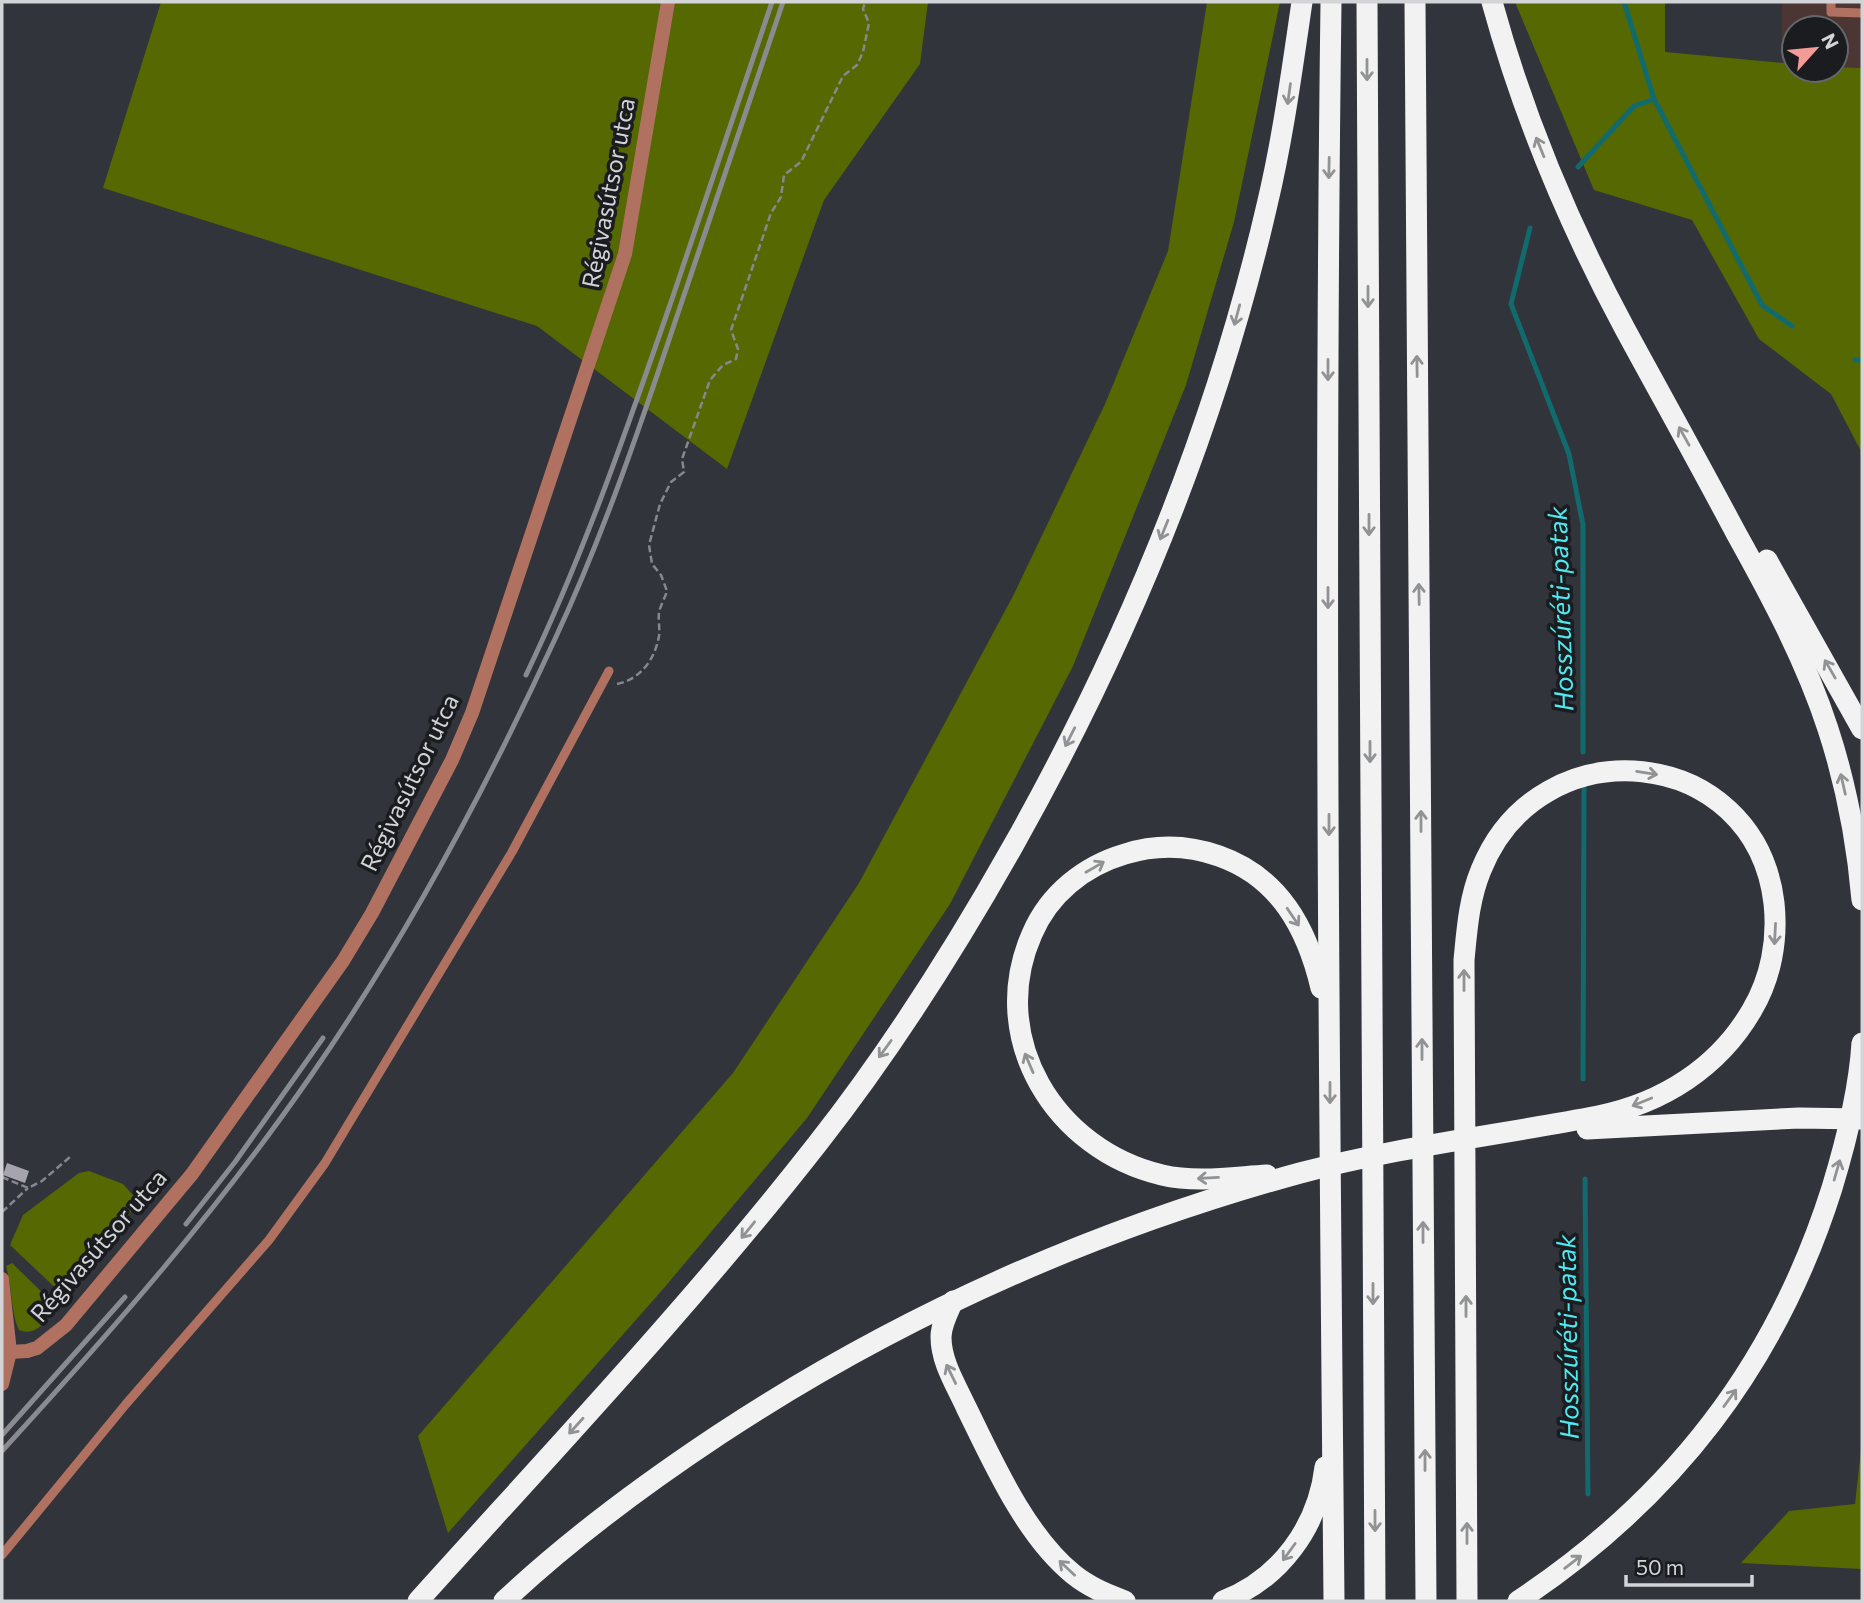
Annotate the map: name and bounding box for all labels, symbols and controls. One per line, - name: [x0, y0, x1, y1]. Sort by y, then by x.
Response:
- north arrow: [1780, 14, 1850, 84]
- text: N: [1817, 29, 1844, 53]
- one-way arrow: [1360, 58, 1374, 81]
- one-way arrow: [1282, 82, 1295, 104]
- street label: Régivasútsor utca: [575, 95, 640, 290]
- one-way arrow: [1533, 136, 1546, 158]
- one-way arrow: [1322, 156, 1336, 179]
- one-way arrow: [1361, 286, 1375, 309]
- one-way arrow: [1230, 303, 1243, 326]
- one-way arrow: [1410, 355, 1424, 378]
- one-way arrow: [1321, 358, 1335, 381]
- one-way arrow: [1677, 427, 1691, 447]
- water label: Hosszúréti-patak: [1540, 505, 1579, 712]
- one-way arrow: [1362, 513, 1376, 536]
- one-way arrow: [1157, 519, 1170, 541]
- one-way arrow: [1412, 583, 1426, 606]
- one-way arrow: [1321, 586, 1335, 609]
- one-way arrow: [1823, 659, 1837, 679]
- street label: Régivasútsor utca: [353, 689, 464, 875]
- one-way arrow: [1063, 726, 1077, 747]
- one-way arrow: [1363, 741, 1377, 764]
- one-way arrow: [1635, 767, 1658, 780]
- one-way arrow: [1836, 773, 1849, 796]
- one-way arrow: [1414, 810, 1428, 833]
- one-way arrow: [1322, 813, 1336, 836]
- one-way arrow: [1084, 860, 1104, 874]
- one-way arrow: [1286, 907, 1300, 926]
- one-way arrow: [1768, 923, 1781, 945]
- one-way arrow: [1457, 969, 1471, 992]
- one-way arrow: [1415, 1038, 1429, 1061]
- one-way arrow: [878, 1039, 893, 1058]
- one-way arrow: [1022, 1052, 1035, 1074]
- one-way arrow: [1323, 1081, 1337, 1104]
- one-way arrow: [1631, 1097, 1653, 1110]
- one-way arrow: [1832, 1159, 1845, 1181]
- street label: Régivasútsor utca: [24, 1163, 172, 1327]
- one-way arrow: [1197, 1172, 1220, 1185]
- one-way arrow: [740, 1221, 755, 1239]
- one-way arrow: [1417, 1221, 1430, 1244]
- water label: Hosszúréti-patak: [1549, 1233, 1584, 1440]
- one-way arrow: [1366, 1282, 1380, 1305]
- one-way arrow: [1459, 1294, 1473, 1317]
- one-way arrow: [943, 1364, 957, 1385]
- one-way arrow: [1723, 1389, 1737, 1408]
- one-way arrow: [568, 1417, 584, 1435]
- one-way arrow: [1418, 1448, 1432, 1471]
- one-way arrow: [1368, 1509, 1382, 1532]
- one-way arrow: [1460, 1522, 1474, 1545]
- one-way arrow: [1282, 1543, 1297, 1562]
- scale bar: [1626, 1544, 1752, 1588]
- one-way arrow: [1564, 1554, 1582, 1569]
- text: 50 m: [1636, 1554, 1684, 1579]
- one-way arrow: [1059, 1559, 1076, 1576]

